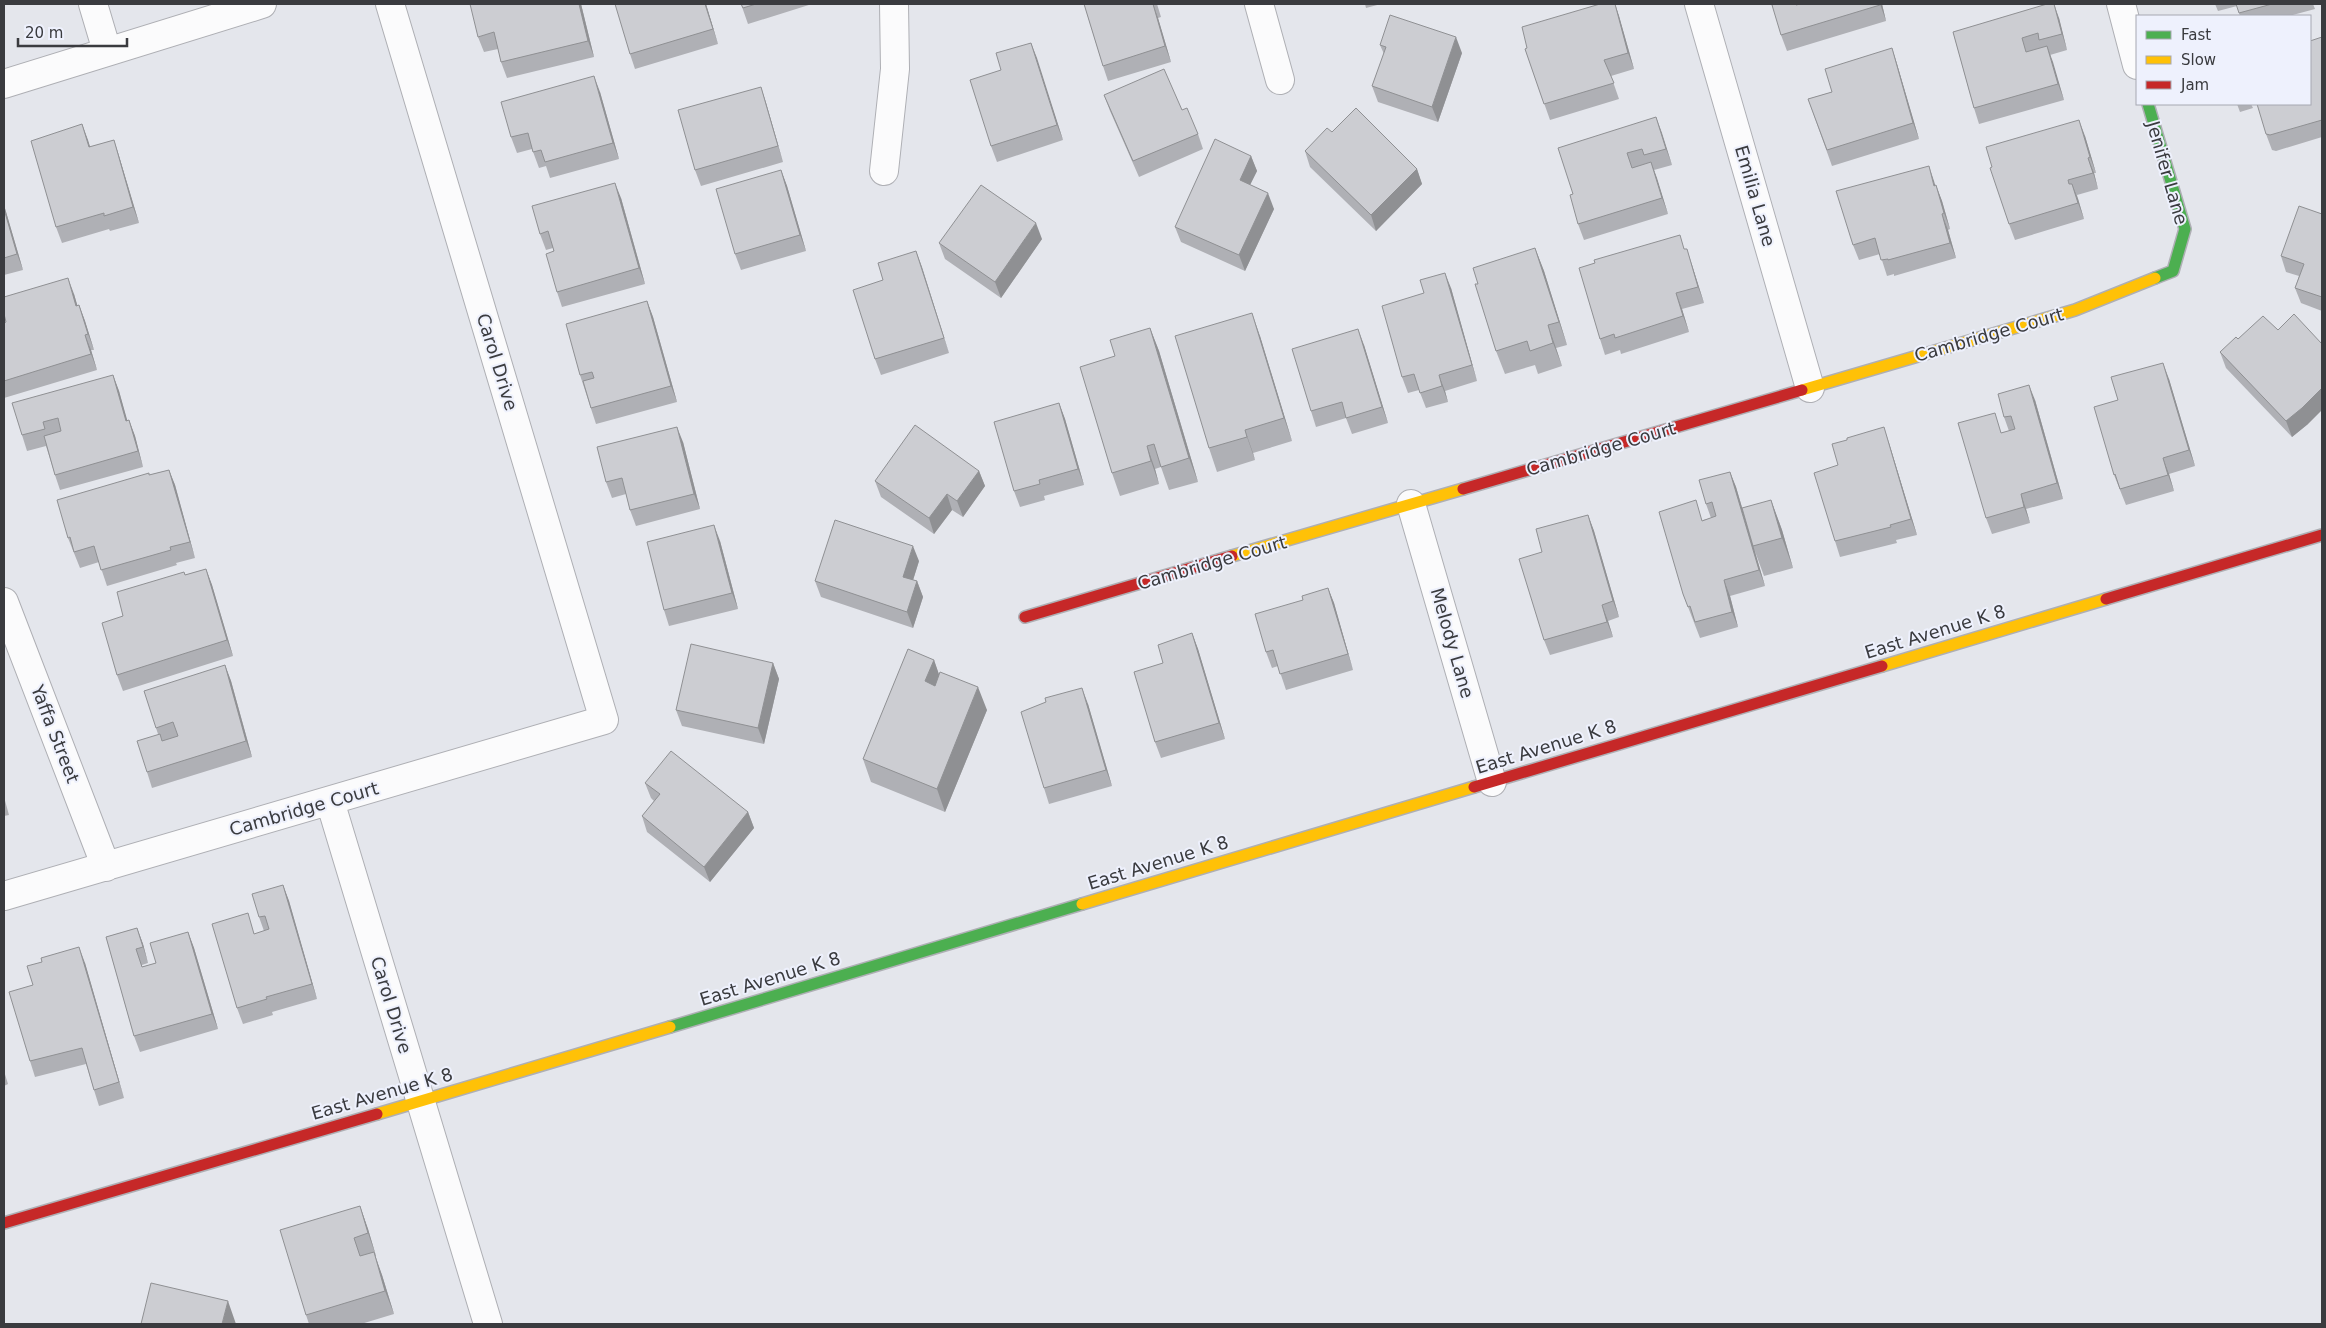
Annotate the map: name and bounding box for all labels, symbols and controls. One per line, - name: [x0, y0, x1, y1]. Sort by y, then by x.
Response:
- scale bar: [18, 15, 126, 47]
- legend: [2136, 15, 2311, 105]
- text: 20 m: [25, 24, 63, 42]
- text: Fast: [2181, 26, 2211, 44]
- text: Slow: [2181, 51, 2216, 69]
- text: Jam: [2180, 76, 2209, 94]
- street label: Jenifer Lane: [2142, 118, 2192, 227]
- street label: Emilia Lane: [1731, 143, 1780, 249]
- street label: Cambridge Court: [1912, 303, 2066, 366]
- street label: Carol Drive: [473, 311, 522, 413]
- street label: Cambridge Court: [1524, 417, 1678, 480]
- street label: Cambridge Court: [1135, 531, 1289, 594]
- street label: Melody Lane: [1427, 585, 1478, 701]
- street label: East Avenue K 8: [1862, 600, 2008, 663]
- street label: Yaffa Street: [27, 681, 84, 786]
- street label: East Avenue K 8: [1473, 715, 1619, 778]
- street label: Cambridge Court: [227, 777, 381, 840]
- street label: East Avenue K 8: [1085, 831, 1231, 894]
- street label: East Avenue K 8: [697, 947, 843, 1010]
- street label: Carol Drive: [367, 954, 416, 1056]
- street label: East Avenue K 8: [309, 1063, 455, 1124]

